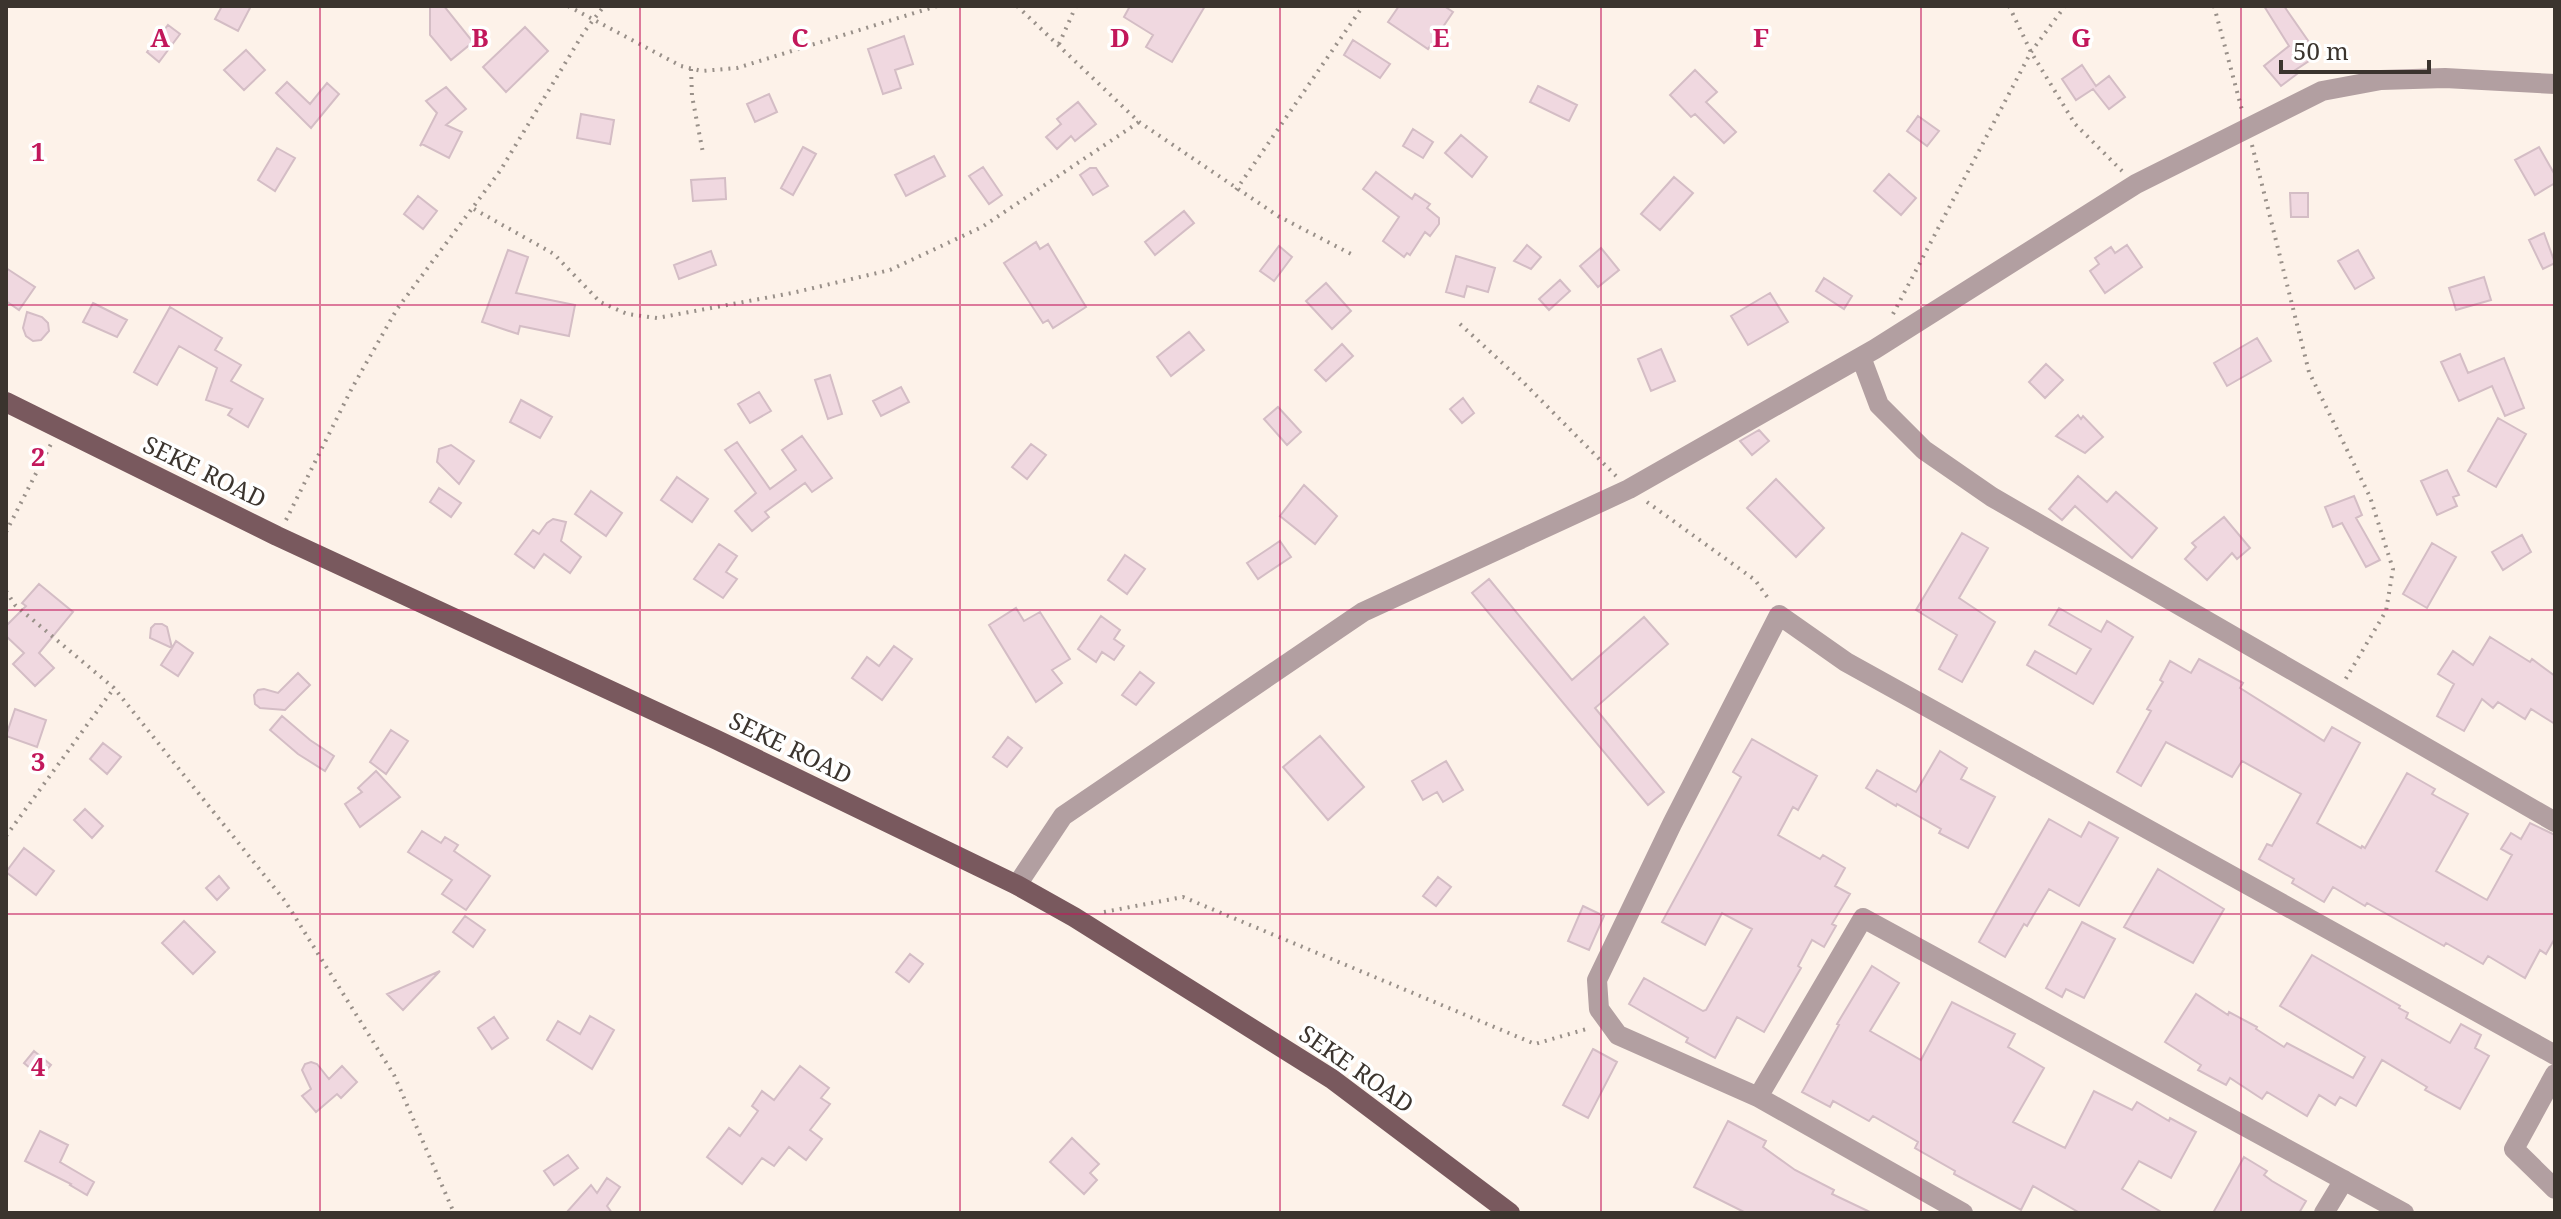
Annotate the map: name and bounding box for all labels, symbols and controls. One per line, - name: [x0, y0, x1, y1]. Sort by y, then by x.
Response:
- text: A: [150, 19, 170, 55]
- text: B: [471, 19, 489, 55]
- text: C: [791, 19, 809, 55]
- text: D: [1110, 19, 1130, 55]
- text: E: [1433, 19, 1450, 55]
- text: F: [1753, 19, 1769, 55]
- text: G: [2071, 19, 2091, 55]
- scale bar: [2281, 24, 2429, 74]
- text: 50 m: [2293, 34, 2349, 67]
- text: 1: [31, 133, 45, 169]
- street label: SEKE ROAD: [138, 427, 272, 515]
- text: 2: [31, 438, 45, 474]
- street label: SEKE ROAD: [724, 703, 858, 791]
- text: 3: [31, 743, 45, 779]
- street label: SEKE ROAD: [1293, 1016, 1421, 1120]
- text: 4: [31, 1048, 46, 1084]

